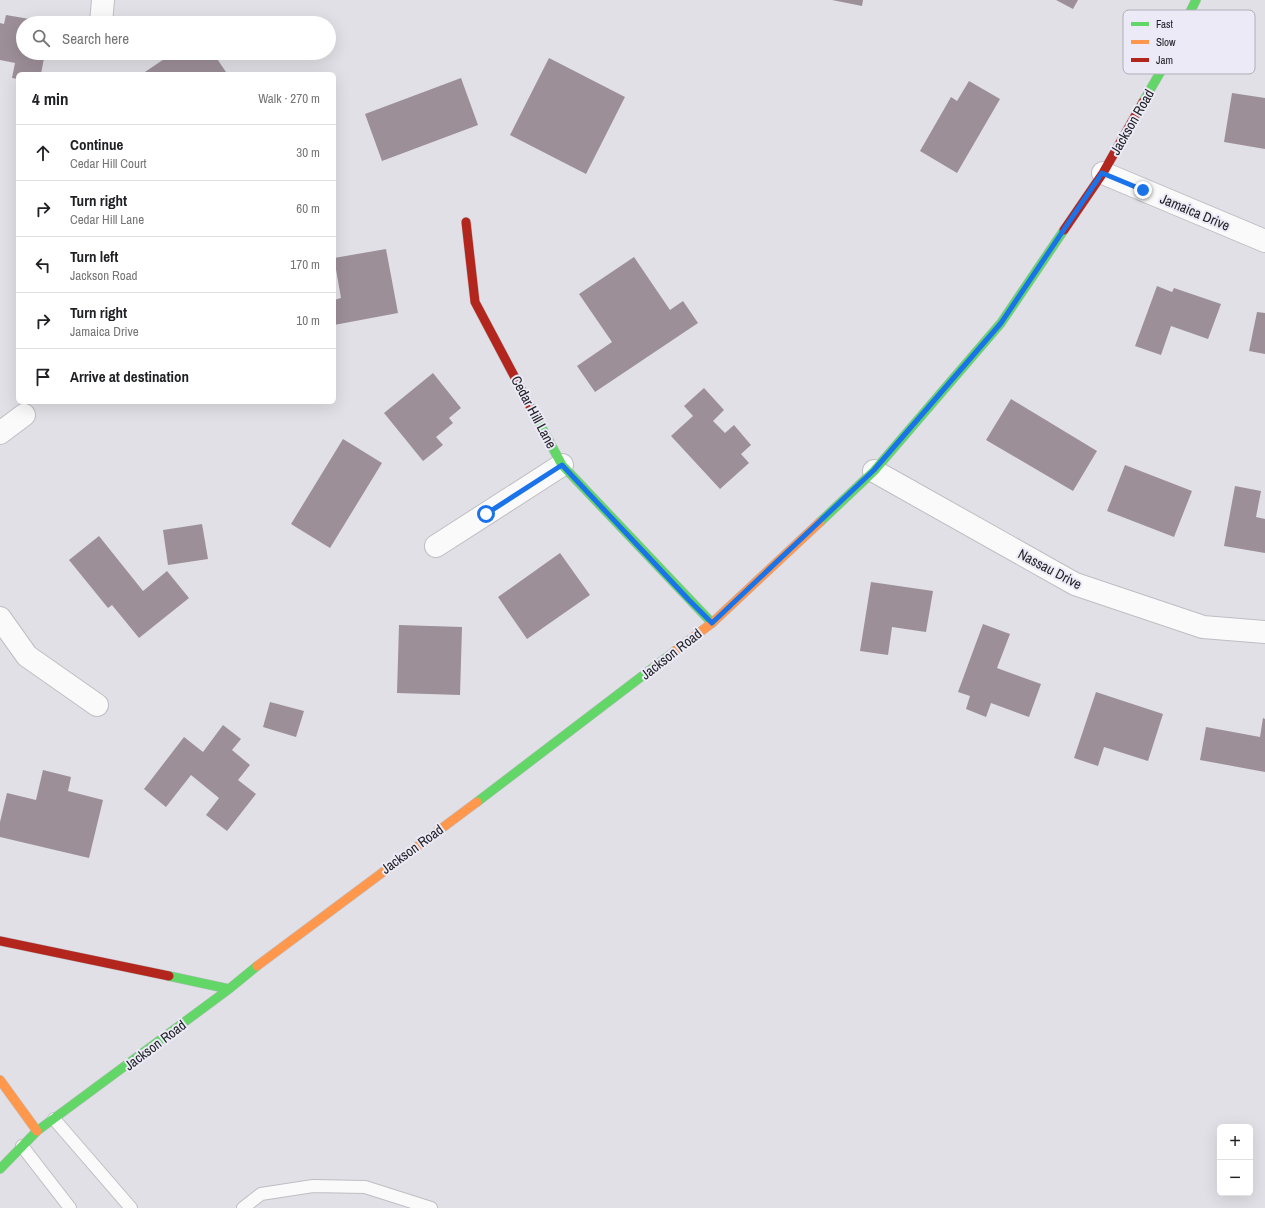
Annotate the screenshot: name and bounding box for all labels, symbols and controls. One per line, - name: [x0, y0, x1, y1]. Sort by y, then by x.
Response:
- legend: [1123, 10, 1255, 74]
- search box: [16, 16, 336, 60]
- text: Fast: [1156, 17, 1174, 31]
- icon: search: [30, 27, 52, 49]
- text: Search here: [62, 28, 129, 49]
- text: Slow: [1156, 35, 1176, 49]
- text: Jam: [1156, 53, 1173, 67]
- street label: Jackson Road: [1106, 86, 1158, 158]
- text: 4 min: [32, 87, 68, 110]
- text: Walk · 270 m: [258, 90, 320, 107]
- text: Continue: [70, 134, 123, 155]
- icon: ahead: [32, 142, 54, 164]
- text: 30 m: [296, 144, 320, 161]
- text: Cedar Hill Court: [70, 155, 146, 172]
- route end: [1134, 181, 1152, 199]
- street label: Jamaica Drive: [1157, 189, 1233, 235]
- text: Turn right: [70, 190, 127, 211]
- icon: right: [32, 198, 54, 220]
- text: 60 m: [296, 200, 320, 217]
- text: Cedar Hill Lane: [70, 211, 144, 228]
- text: Turn left: [70, 246, 118, 267]
- icon: left: [32, 254, 54, 276]
- text: 170 m: [290, 256, 320, 273]
- text: Jackson Road: [70, 267, 138, 284]
- text: Turn right: [70, 302, 127, 323]
- icon: right: [32, 310, 54, 332]
- text: 10 m: [296, 312, 320, 329]
- text: Jamaica Drive: [70, 323, 139, 340]
- icon: arrive: [32, 366, 54, 388]
- text: Arrive at destination: [70, 366, 189, 387]
- street label: Cedar Hill Lane: [507, 373, 561, 451]
- route start: [477, 505, 495, 523]
- street label: Nassau Drive: [1015, 545, 1085, 593]
- street label: Jackson Road: [637, 625, 705, 683]
- street label: Jackson Road: [377, 820, 447, 878]
- street label: Jackson Road: [121, 1016, 189, 1074]
- map controls: [1217, 1124, 1253, 1196]
- button: +: [1217, 1124, 1253, 1160]
- button: −: [1217, 1160, 1253, 1196]

